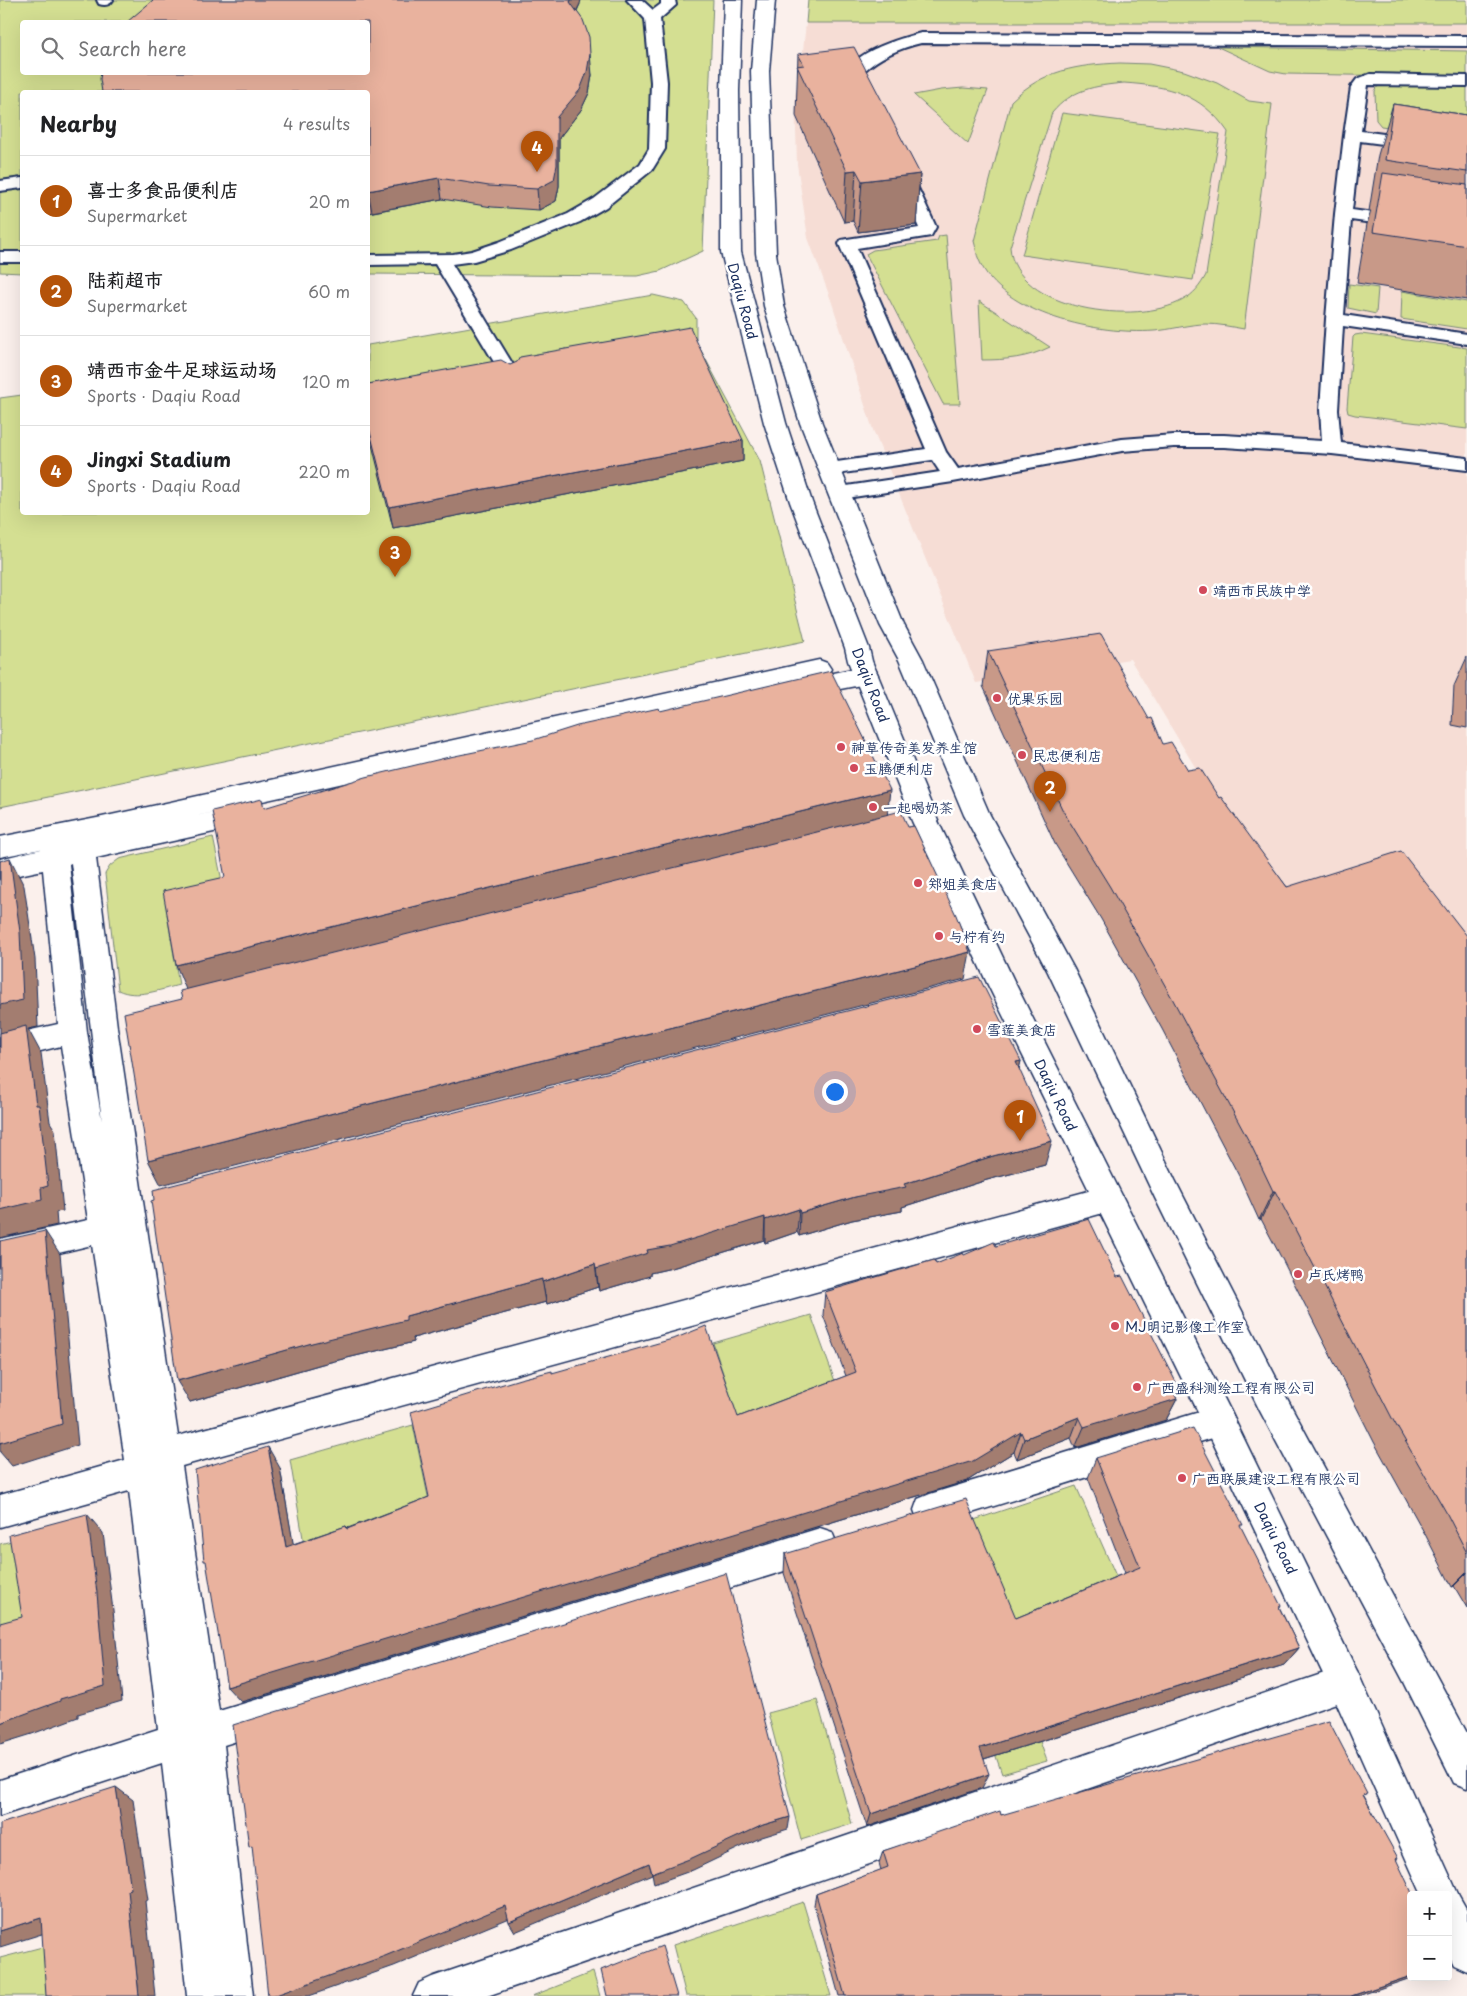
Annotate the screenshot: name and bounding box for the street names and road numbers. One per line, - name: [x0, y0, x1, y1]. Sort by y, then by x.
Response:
- street label: Daqiu Road: [723, 260, 763, 342]
- street label: Daqiu Road: [847, 645, 895, 725]
- street label: Daqiu Road: [1029, 1055, 1083, 1135]
- street label: Daqiu Road: [1249, 1498, 1303, 1578]

